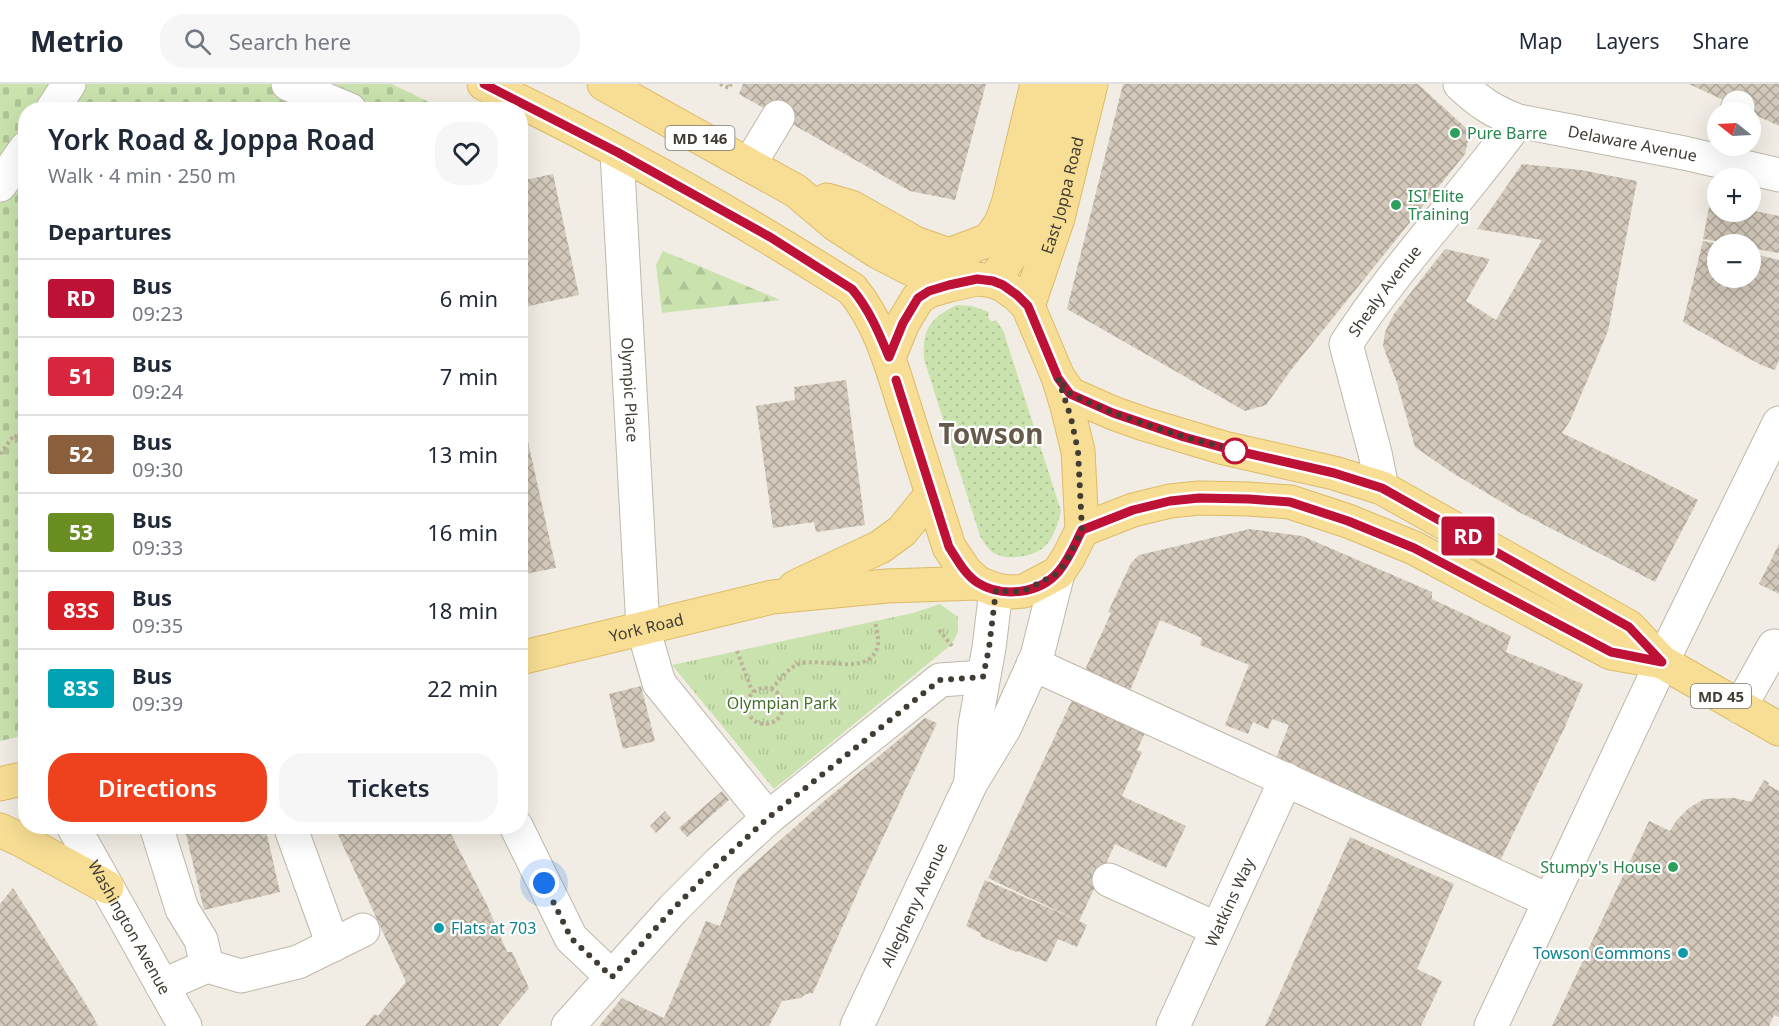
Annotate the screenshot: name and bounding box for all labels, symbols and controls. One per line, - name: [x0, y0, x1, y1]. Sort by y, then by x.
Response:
- search box: [160, 14, 580, 68]
- text: Metrio: [30, 22, 124, 60]
- icon: search: [181, 25, 214, 58]
- text: Search here: [229, 26, 351, 56]
- text: Map: [1519, 27, 1563, 55]
- text: Layers: [1596, 27, 1660, 55]
- text: Share: [1693, 27, 1749, 55]
- north arrow: [1707, 102, 1761, 156]
- map controls: [1707, 102, 1761, 288]
- text: York Road & Joppa Road: [48, 120, 375, 158]
- street label: Delaware Avenue: [1566, 120, 1699, 167]
- button: heart: [435, 122, 498, 185]
- place label: Pure Barre: [1467, 122, 1547, 144]
- road number: MD 146: [666, 126, 734, 150]
- marker: Pure Barre: [1448, 126, 1462, 140]
- street label: East Joppa Road: [1036, 134, 1089, 257]
- text: Walk · 4 min · 250 m: [48, 162, 236, 189]
- button: +: [1707, 168, 1761, 222]
- place label: ISI Elite Training: [1408, 185, 1469, 225]
- marker: ISI Elite Training: [1389, 198, 1403, 212]
- text: Departures: [48, 216, 172, 246]
- button: −: [1707, 234, 1761, 288]
- street label: Shealy Avenue: [1343, 240, 1426, 341]
- text: Bus: [132, 270, 172, 300]
- text: 6 min: [440, 283, 498, 313]
- text: RD: [66, 284, 96, 312]
- text: 09:23: [132, 300, 183, 327]
- street label: Olympic Place: [616, 337, 644, 443]
- text: Bus: [132, 348, 172, 378]
- text: 7 min: [440, 361, 498, 391]
- text: 51: [69, 362, 93, 390]
- text: 09:24: [132, 378, 183, 405]
- district label: Towson: [939, 414, 1043, 452]
- text: Bus: [132, 426, 172, 456]
- unlabelled marker: [1222, 438, 1248, 464]
- text: 13 min: [427, 439, 498, 469]
- text: 52: [69, 440, 93, 468]
- text: 09:30: [132, 456, 183, 483]
- text: Bus: [132, 504, 172, 534]
- line badge: RD: [1441, 516, 1495, 556]
- text: 16 min: [427, 517, 498, 547]
- text: 53: [69, 518, 93, 546]
- text: RD: [1453, 522, 1483, 550]
- text: 09:33: [132, 534, 183, 561]
- text: Bus: [132, 582, 172, 612]
- text: 18 min: [427, 595, 498, 625]
- text: 83S: [63, 596, 99, 624]
- street label: York Road: [607, 608, 686, 647]
- text: 09:35: [132, 612, 183, 639]
- text: Bus: [132, 660, 172, 690]
- text: 22 min: [427, 673, 498, 703]
- text: 83S: [63, 674, 99, 702]
- road number: MD 45: [1691, 684, 1751, 708]
- text: 09:39: [132, 690, 183, 717]
- park label: Olympian Park: [727, 692, 838, 714]
- button: Directions: [48, 753, 267, 822]
- button: Tickets: [279, 753, 498, 822]
- street label: Allegheny Avenue: [875, 839, 952, 970]
- street label: Watkins Way: [1200, 854, 1260, 950]
- street label: Washington Avenue: [83, 856, 176, 998]
- place label: Stumpy's House: [1540, 856, 1661, 878]
- marker: Stumpy's House: [1666, 860, 1680, 874]
- your location: [529, 868, 559, 898]
- place label: Flats at 703: [451, 917, 536, 939]
- marker: Flats at 703: [432, 921, 446, 935]
- place label: Towson Commons: [1533, 942, 1671, 964]
- marker: Towson Commons: [1676, 946, 1690, 960]

